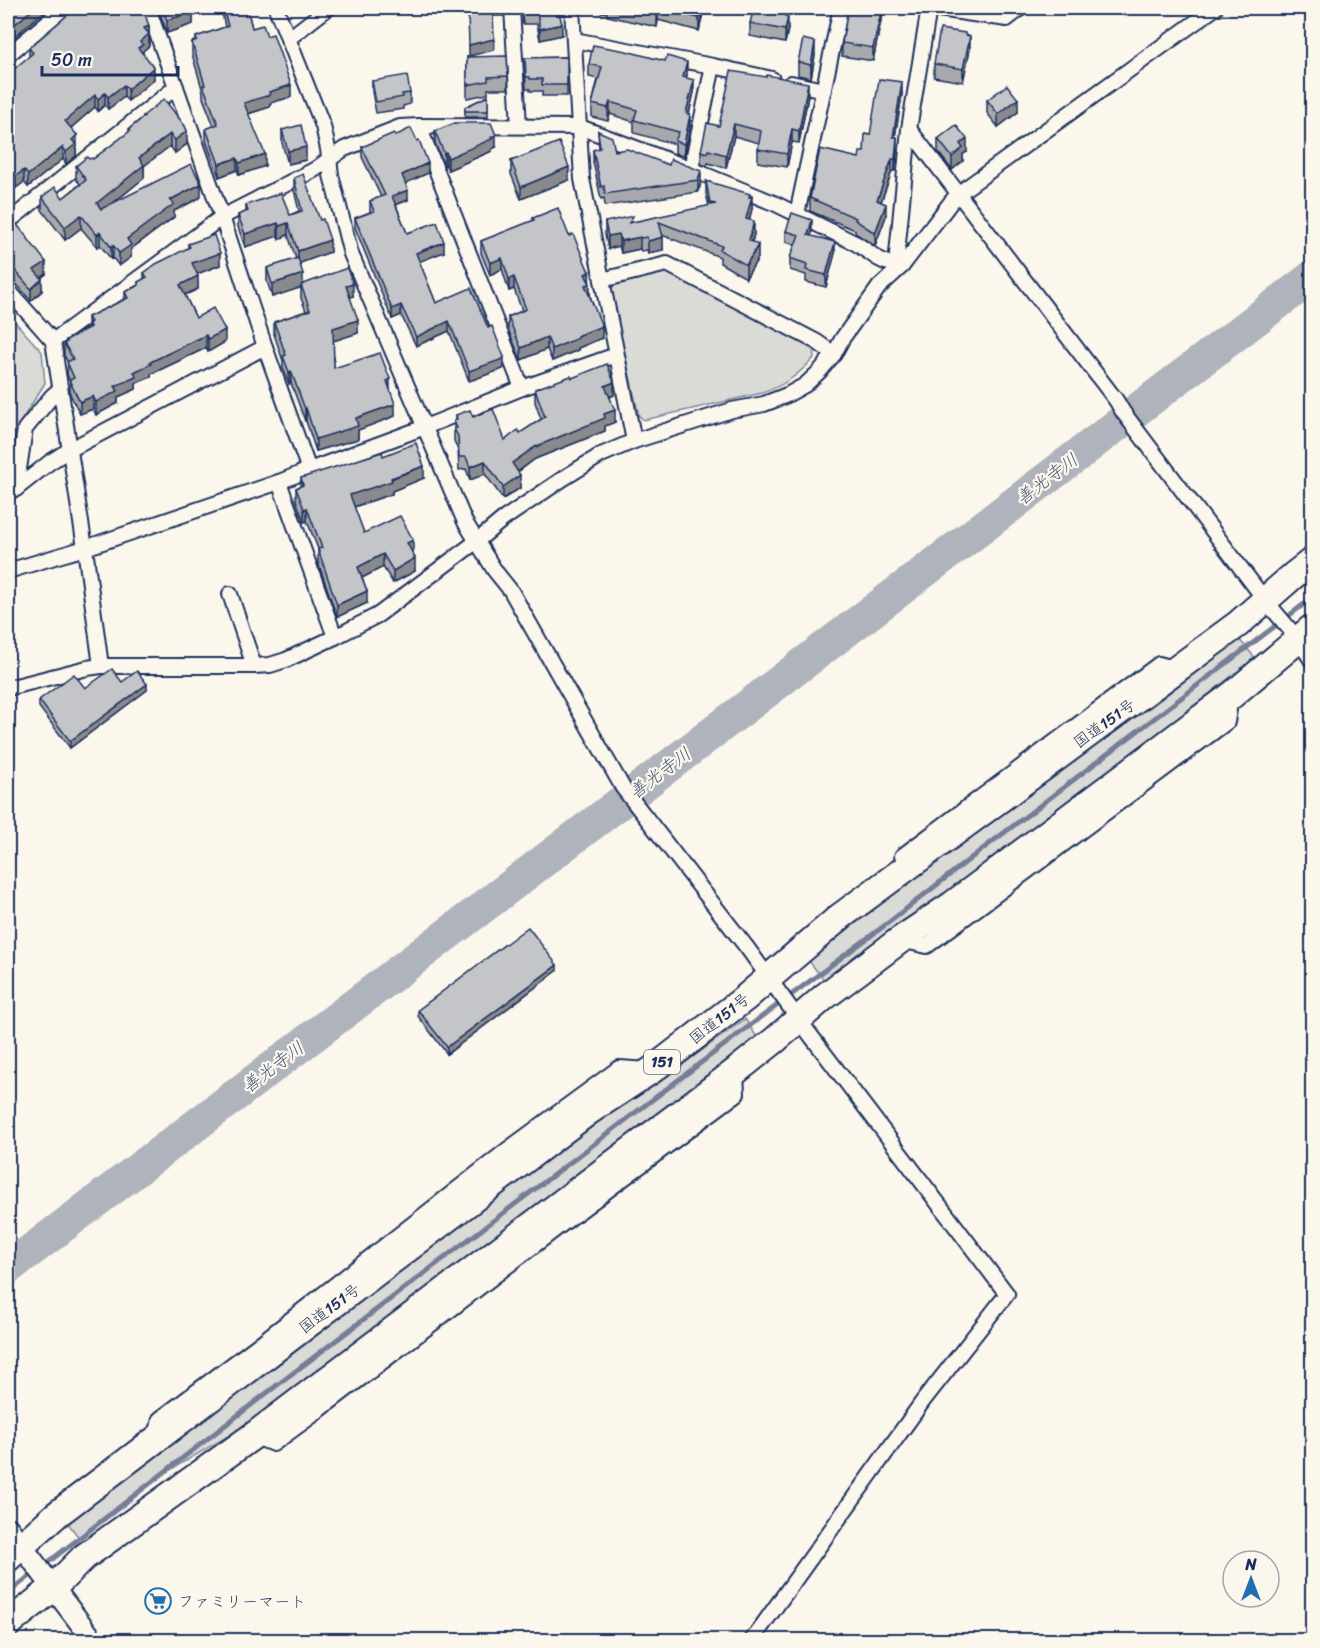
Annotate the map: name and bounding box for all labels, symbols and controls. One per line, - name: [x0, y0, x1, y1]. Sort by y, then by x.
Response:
- scale bar: [42, 39, 178, 77]
- text: 50 m: [51, 44, 92, 76]
- water label: 善光寺川: [1009, 445, 1085, 513]
- street label: 国道151号: [1067, 691, 1142, 756]
- water label: 善光寺川: [622, 739, 698, 807]
- street label: 国道151号: [682, 985, 756, 1052]
- water label: 善光寺川: [235, 1033, 311, 1101]
- road number: 151: [644, 1050, 680, 1074]
- street label: 国道151号: [292, 1275, 367, 1341]
- north arrow: [1221, 1549, 1281, 1609]
- text: N: [1244, 1550, 1257, 1579]
- supermarket icon: ファミリーマート: [143, 1586, 173, 1616]
- place label: ファミリーマート: [178, 1587, 306, 1616]

